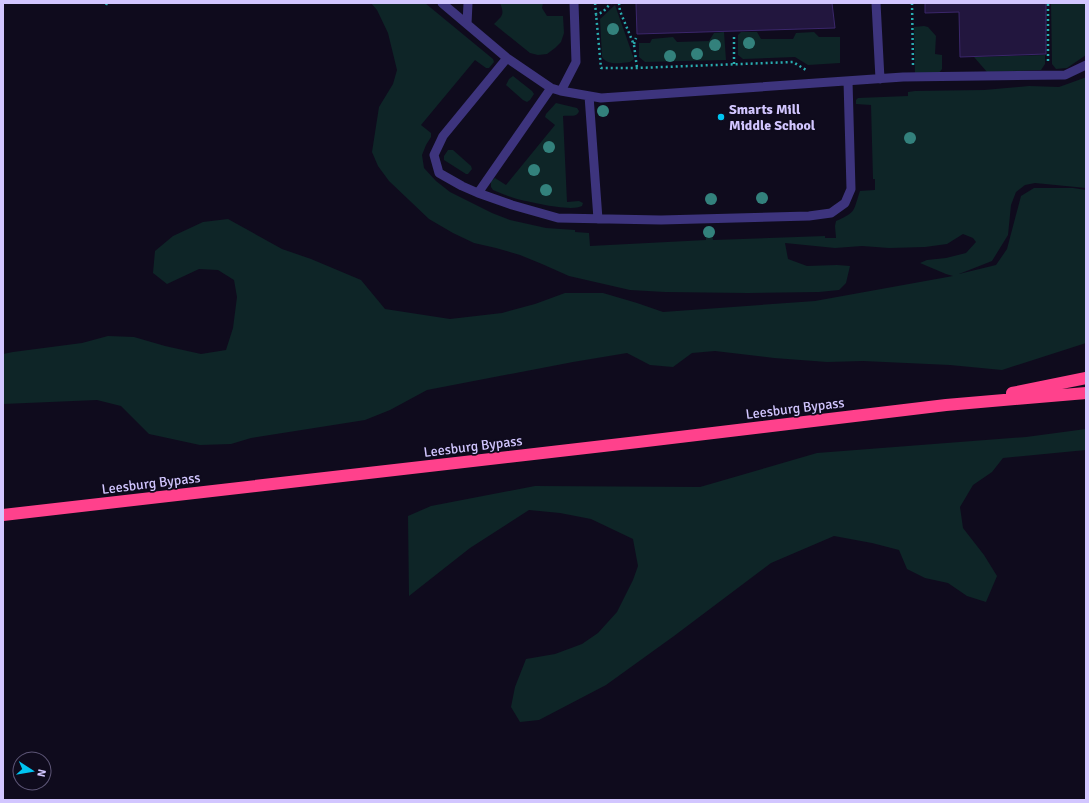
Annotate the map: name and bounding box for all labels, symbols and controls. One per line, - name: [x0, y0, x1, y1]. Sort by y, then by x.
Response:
- place label: Smarts Mill Middle School: [729, 101, 816, 134]
- marker: Smarts Mill Middle School: [716, 112, 726, 122]
- street label: Leesburg Bypass: [745, 394, 845, 423]
- street label: Leesburg Bypass: [423, 432, 523, 461]
- street label: Leesburg Bypass: [101, 469, 201, 498]
- north arrow: [12, 751, 52, 791]
- text: N: [34, 768, 48, 778]

